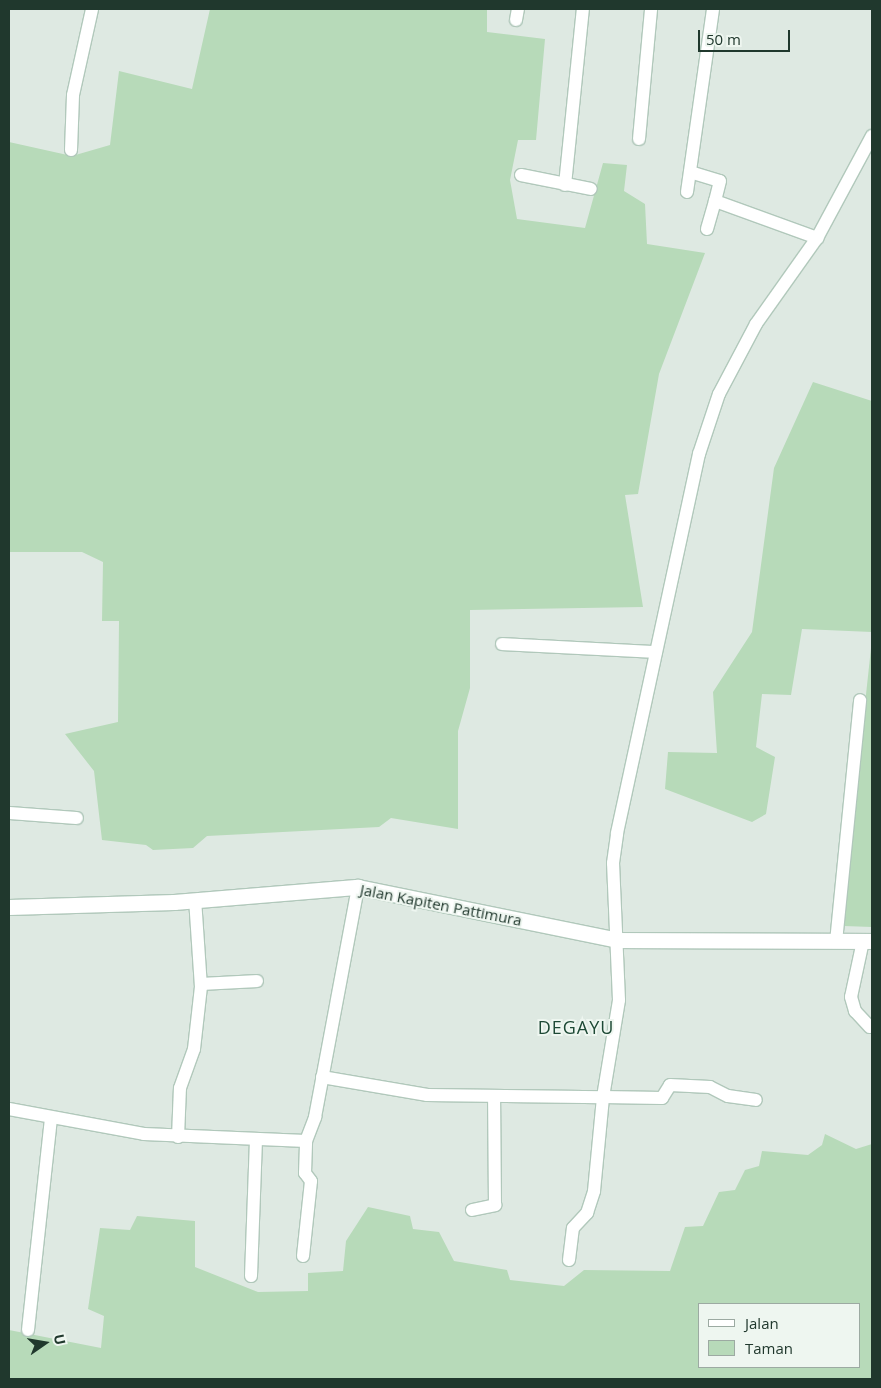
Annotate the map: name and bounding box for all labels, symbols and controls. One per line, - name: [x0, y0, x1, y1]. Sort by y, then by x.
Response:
- scale bar: [701, 20, 794, 52]
- text: 50 m: [706, 29, 741, 49]
- street label: Jalan Kapiten Pattimura: [359, 880, 523, 930]
- district label: DEGAYU: [537, 1016, 615, 1038]
- legend: [698, 1303, 861, 1368]
- text: Jalan: [745, 1313, 779, 1333]
- north arrow: [20, 1318, 70, 1368]
- text: U: [50, 1332, 71, 1347]
- text: Taman: [745, 1338, 793, 1358]

